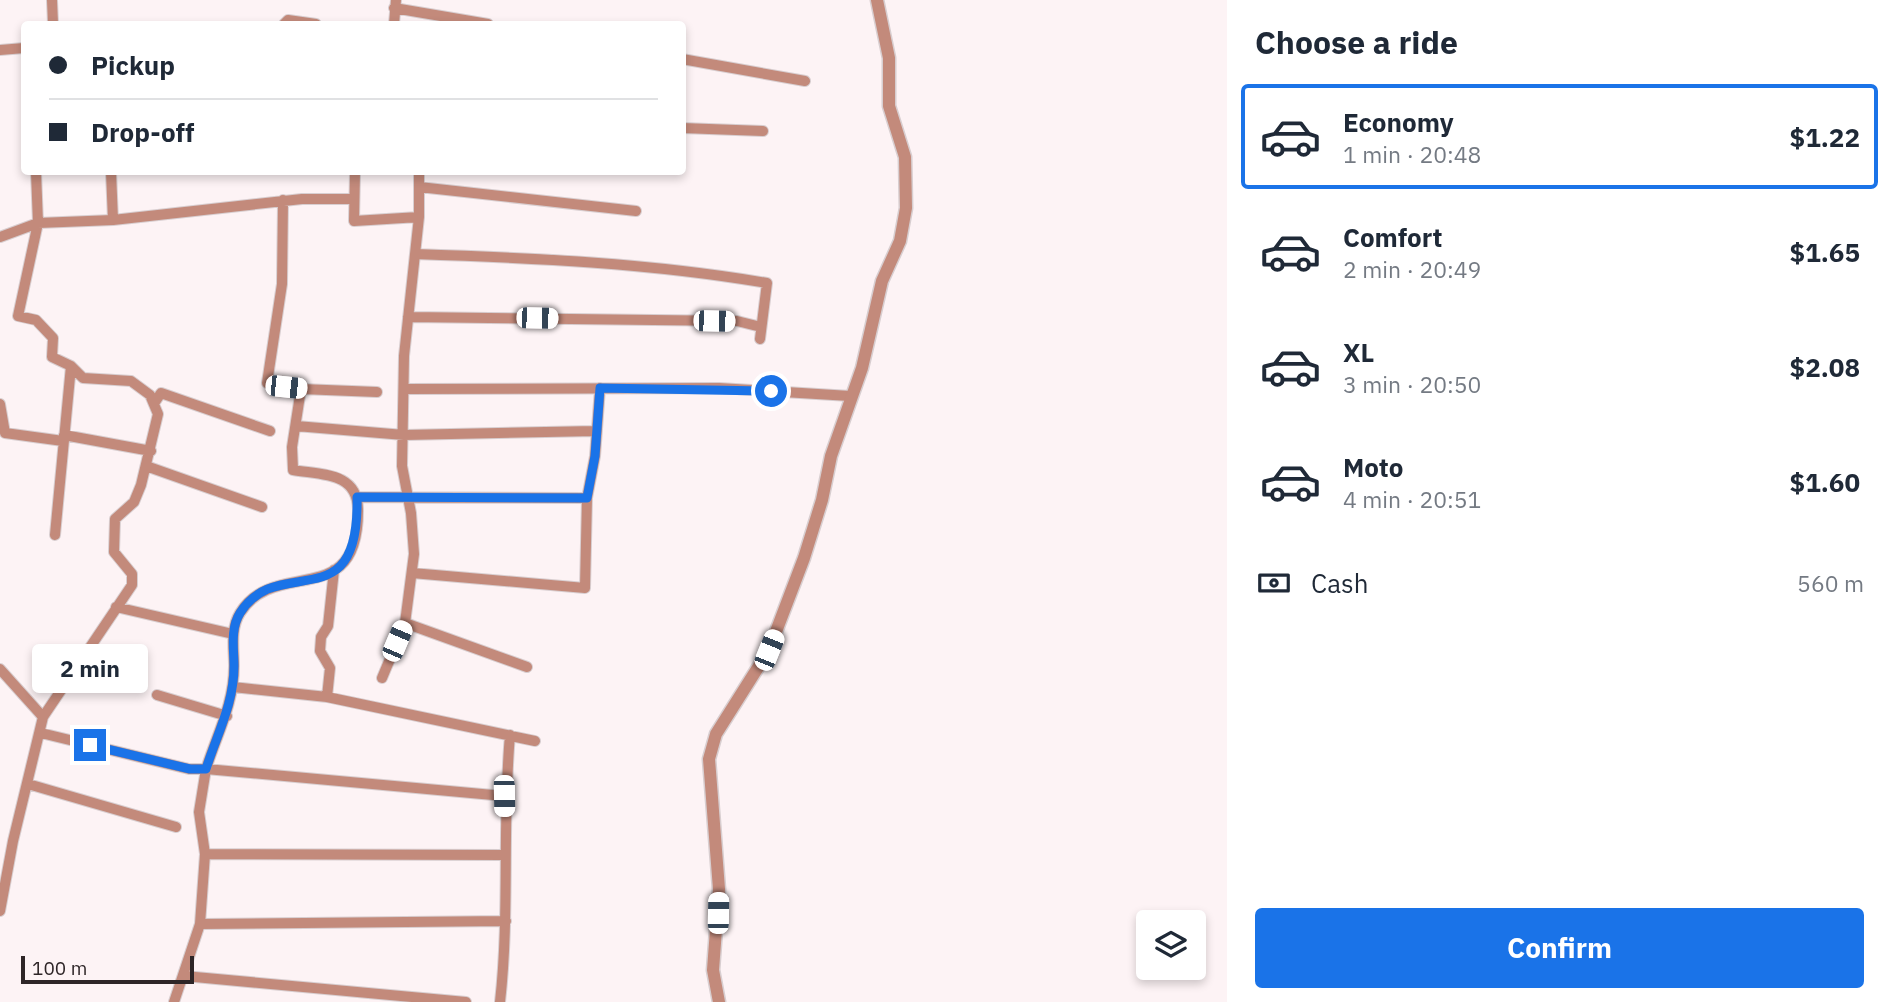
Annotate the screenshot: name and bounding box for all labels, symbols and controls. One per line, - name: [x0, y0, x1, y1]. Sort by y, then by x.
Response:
- text: Choose a ride: [1255, 21, 1458, 63]
- text: Pickup: [91, 48, 175, 82]
- icon: car: [1259, 105, 1322, 168]
- text: Economy: [1343, 105, 1454, 139]
- text: Drop-off: [91, 115, 194, 149]
- text: $1.22: [1790, 120, 1860, 154]
- text: 1 min · 20:48: [1343, 139, 1481, 169]
- icon: car: [1259, 220, 1322, 283]
- text: Comfort: [1343, 220, 1442, 254]
- text: $1.65: [1790, 235, 1860, 269]
- text: 2 min · 20:49: [1343, 254, 1481, 284]
- car: [516, 307, 559, 329]
- car: [693, 310, 736, 332]
- icon: car: [1259, 335, 1322, 398]
- text: XL: [1343, 335, 1374, 369]
- text: $2.08: [1790, 350, 1860, 384]
- text: 3 min · 20:50: [1343, 369, 1481, 399]
- car: [265, 374, 308, 400]
- route start: [755, 375, 787, 407]
- icon: car: [1259, 450, 1322, 513]
- text: Moto: [1343, 450, 1403, 484]
- text: $1.60: [1790, 465, 1860, 499]
- text: 4 min · 20:51: [1343, 484, 1481, 514]
- icon: cash: [1255, 564, 1293, 602]
- text: Cash: [1311, 566, 1368, 600]
- text: 560 m: [1797, 568, 1864, 598]
- car: [380, 618, 415, 664]
- car: [752, 627, 787, 673]
- callout: 2 min: [32, 644, 148, 692]
- text: 2 min: [60, 653, 120, 683]
- route end: [74, 729, 106, 761]
- car: [494, 775, 515, 817]
- car: [708, 892, 729, 934]
- button: Confirm: [1255, 908, 1864, 988]
- map controls: [1136, 910, 1206, 980]
- button: layers: [1136, 910, 1206, 980]
- scale bar: [21, 953, 194, 985]
- text: 100 m: [32, 956, 87, 980]

